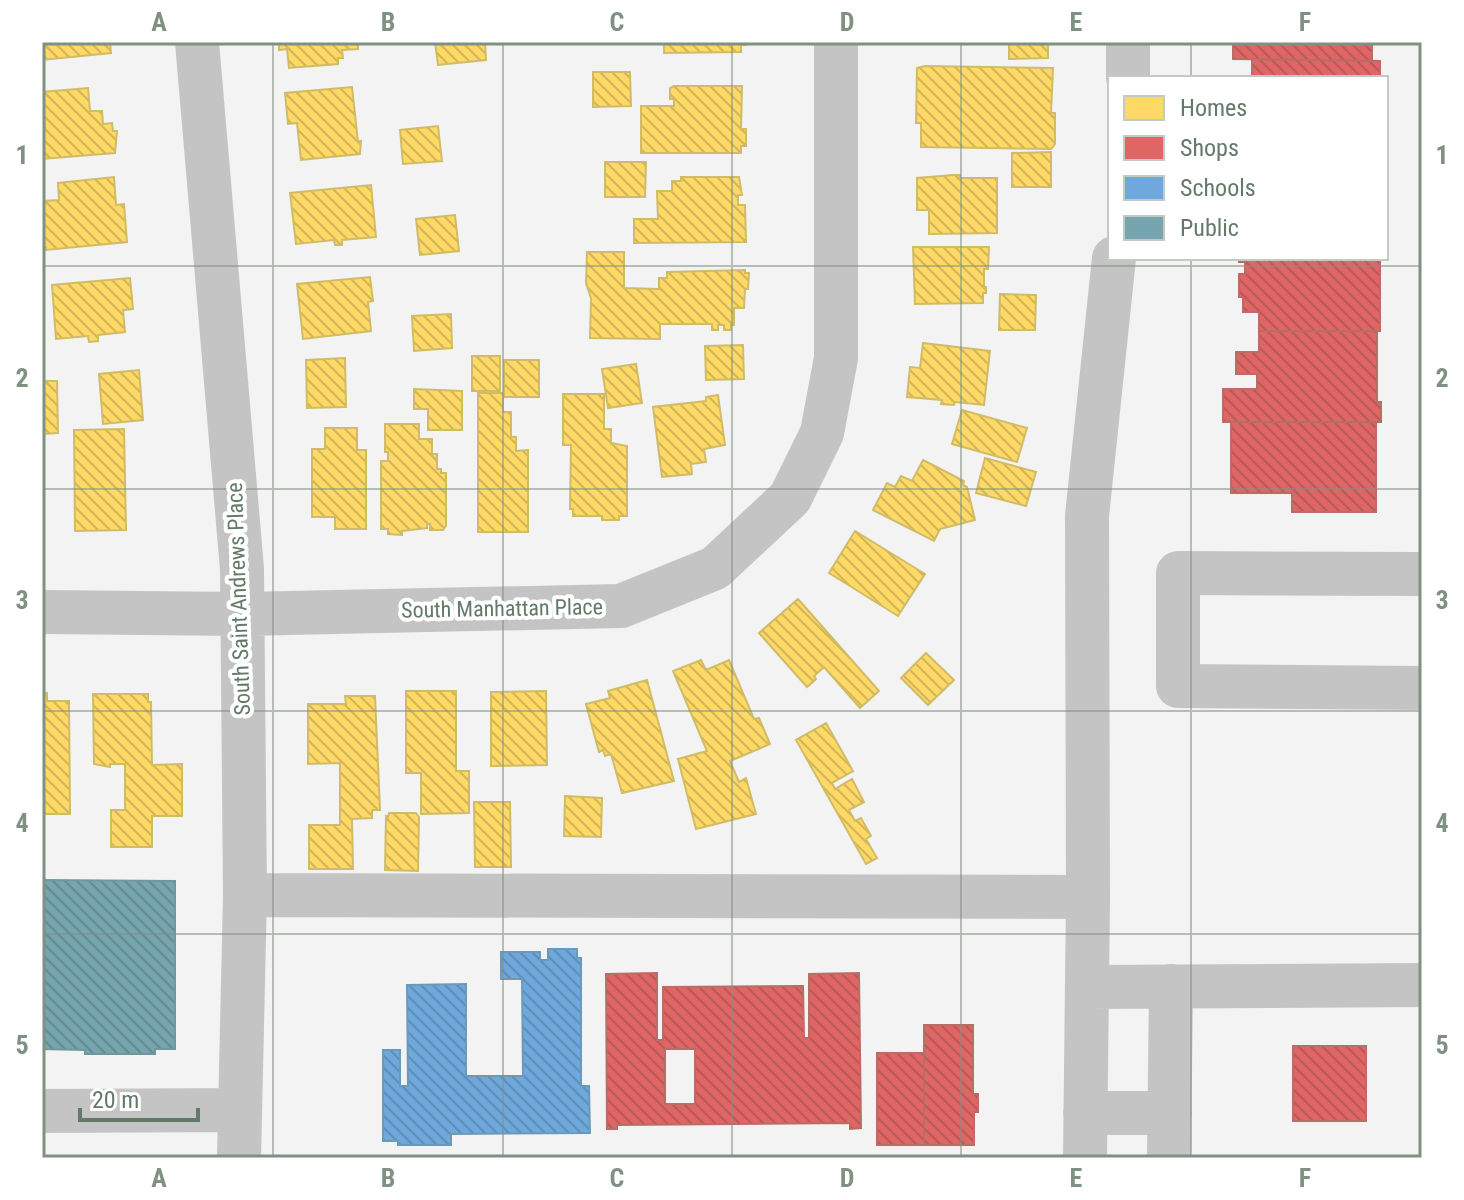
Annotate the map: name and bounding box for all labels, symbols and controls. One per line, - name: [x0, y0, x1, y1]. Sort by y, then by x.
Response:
- text: A: [151, 7, 167, 37]
- text: B: [381, 7, 395, 37]
- text: C: [610, 7, 625, 37]
- text: D: [840, 7, 854, 37]
- text: E: [1070, 7, 1083, 37]
- text: F: [1299, 7, 1311, 37]
- legend: [1108, 76, 1388, 260]
- text: Homes: [1180, 94, 1247, 122]
- text: Shops: [1180, 134, 1239, 162]
- text: 1: [15, 140, 29, 170]
- text: 1: [1435, 140, 1449, 170]
- text: Schools: [1180, 174, 1256, 202]
- text: Public: [1180, 214, 1239, 242]
- text: 2: [15, 363, 29, 393]
- text: 2: [1435, 363, 1449, 393]
- street label: South Saint Andrews Place: [222, 482, 255, 716]
- text: 3: [15, 585, 29, 615]
- text: 3: [1435, 585, 1449, 615]
- street label: South Manhattan Place: [401, 594, 603, 623]
- text: 4: [15, 808, 29, 838]
- text: 4: [1435, 808, 1449, 838]
- text: 5: [15, 1030, 29, 1060]
- text: 5: [1435, 1030, 1449, 1060]
- scale bar: [80, 1072, 198, 1122]
- text: 20 m: [92, 1086, 139, 1114]
- text: A: [151, 1163, 167, 1193]
- text: B: [381, 1163, 395, 1193]
- text: C: [610, 1163, 625, 1193]
- text: D: [840, 1163, 854, 1193]
- text: E: [1070, 1163, 1083, 1193]
- text: F: [1299, 1163, 1311, 1193]

